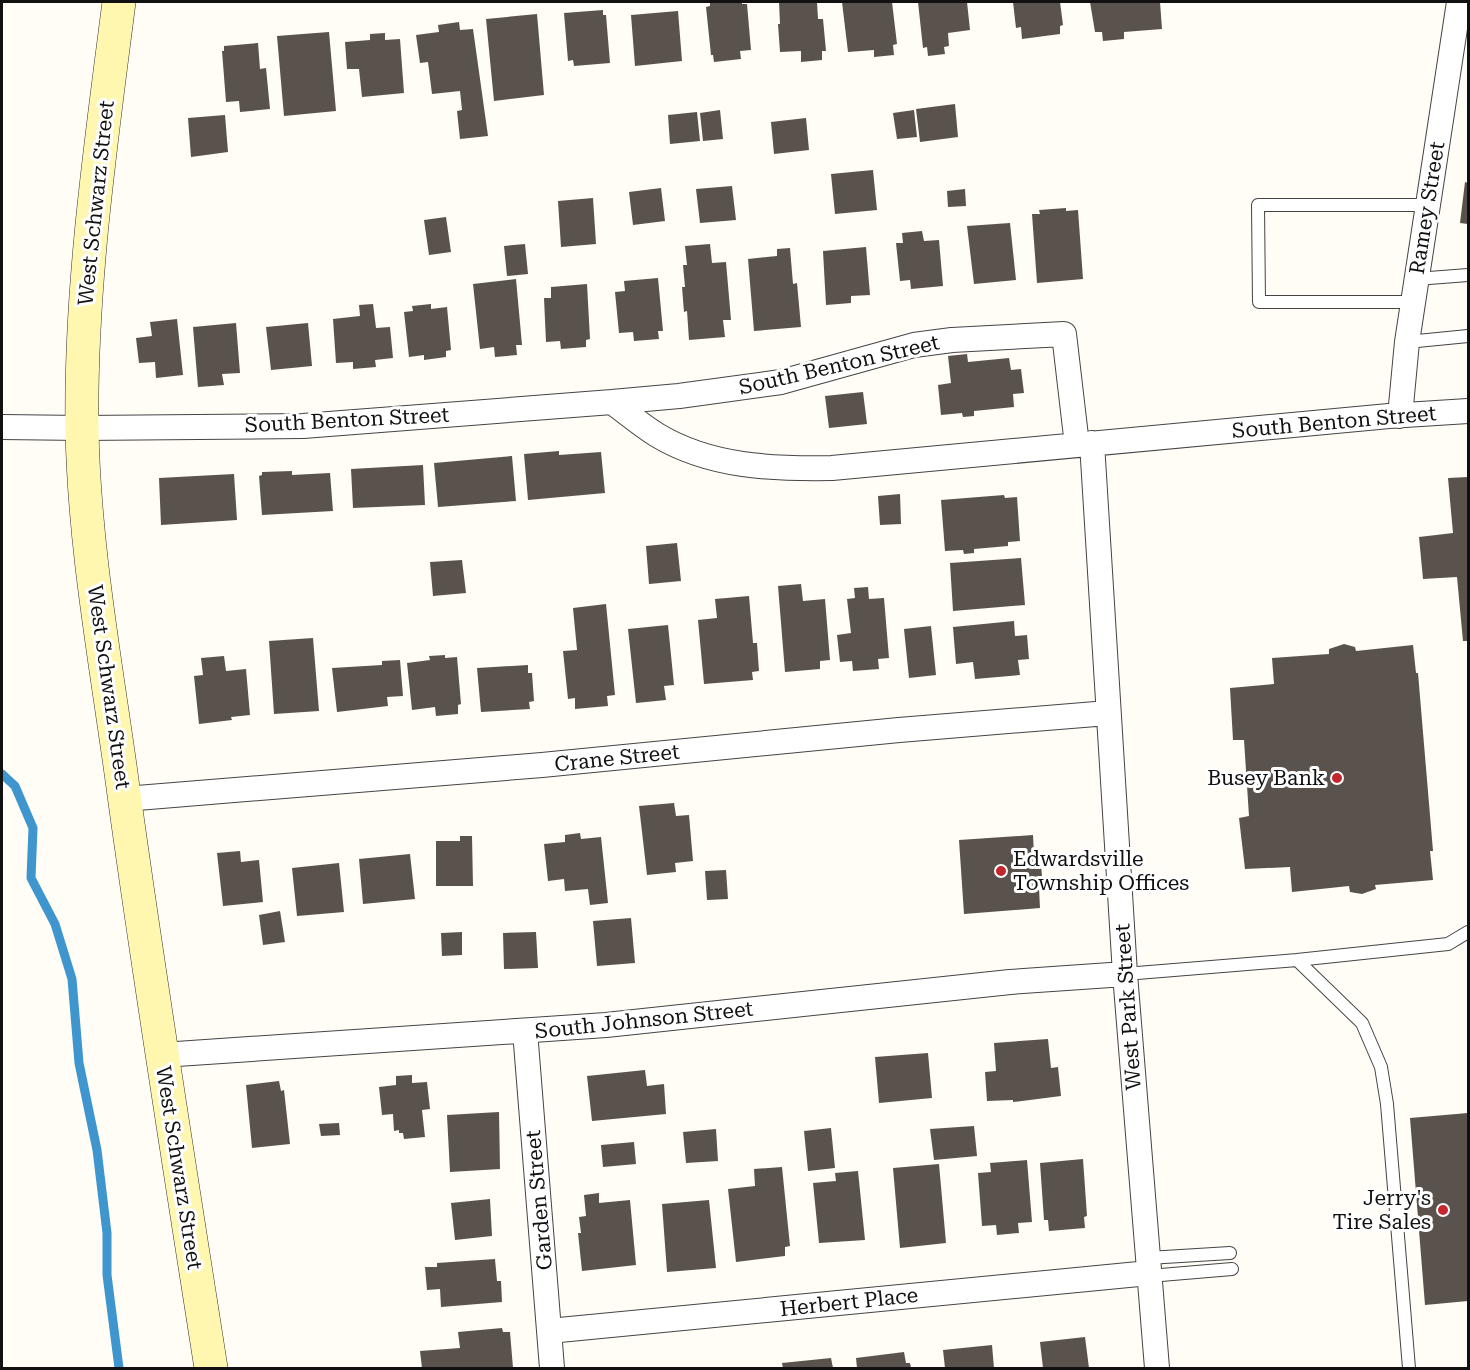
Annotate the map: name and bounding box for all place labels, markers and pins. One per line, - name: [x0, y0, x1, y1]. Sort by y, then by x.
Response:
- place label: Busey Bank: [1207, 766, 1325, 790]
- marker: Busey Bank: [1330, 771, 1344, 785]
- place label: Edwardsville Township Offices: [1013, 847, 1189, 895]
- marker: Edwardsville Township Offices: [994, 864, 1008, 878]
- place label: Jerry's Tire Sales: [1332, 1186, 1431, 1234]
- marker: Jerry's Tire Sales: [1436, 1203, 1450, 1217]

